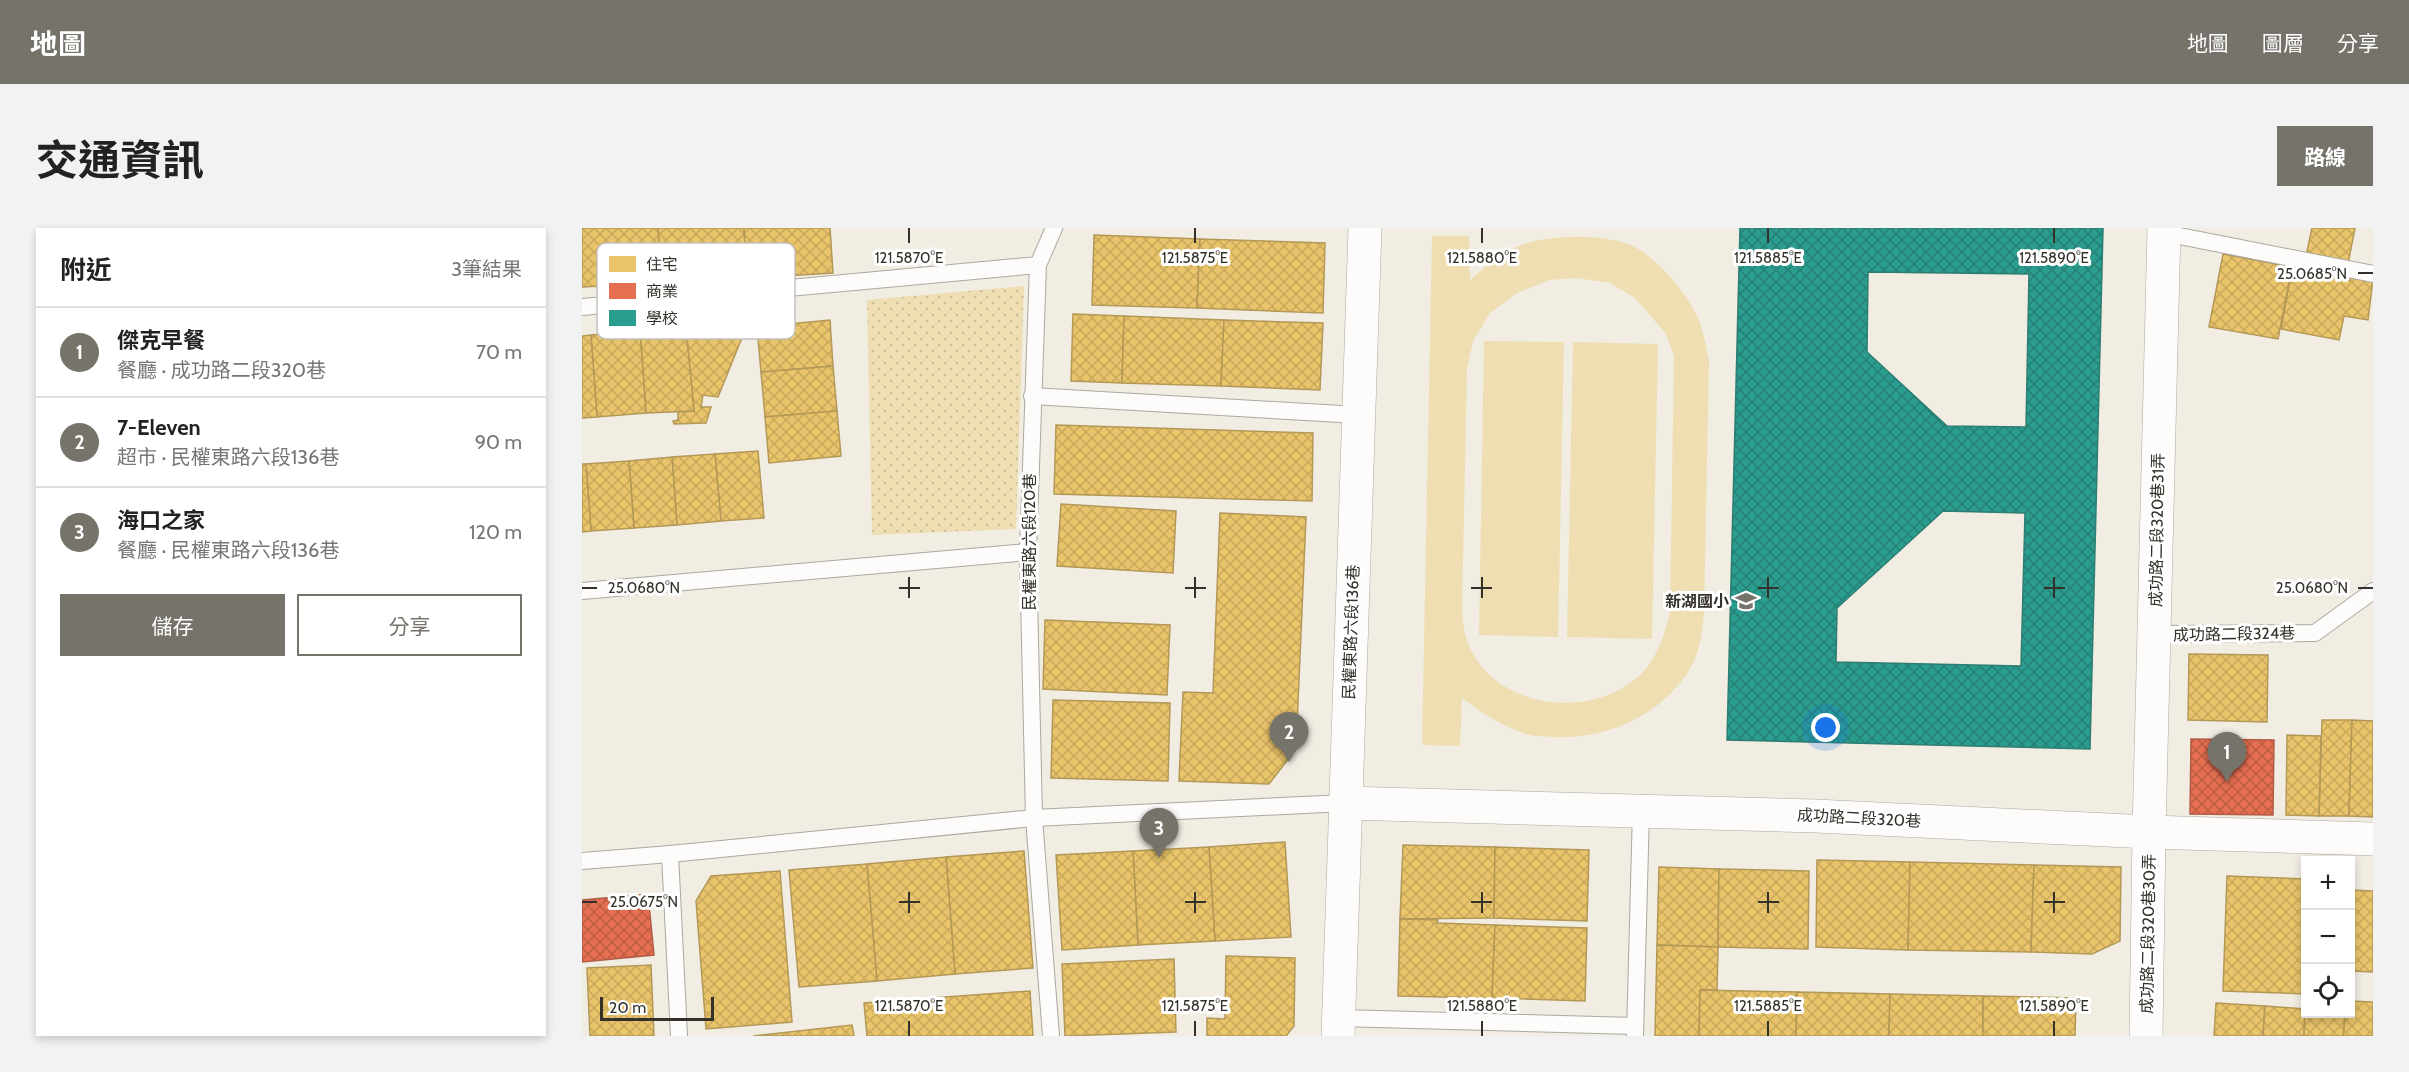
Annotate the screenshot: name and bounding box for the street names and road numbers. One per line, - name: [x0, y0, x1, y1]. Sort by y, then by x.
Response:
- street label: 成功路二段320巷31弄: [2146, 453, 2168, 607]
- street label: 民權東路六段120巷: [1020, 474, 1039, 610]
- street label: 民權東路六段136巷: [1339, 564, 1363, 700]
- street label: 成功路二段324巷: [2173, 623, 2295, 645]
- street label: 成功路二段320巷: [1796, 805, 1922, 831]
- street label: 成功路二段320巷30弄: [2137, 854, 2159, 1014]

